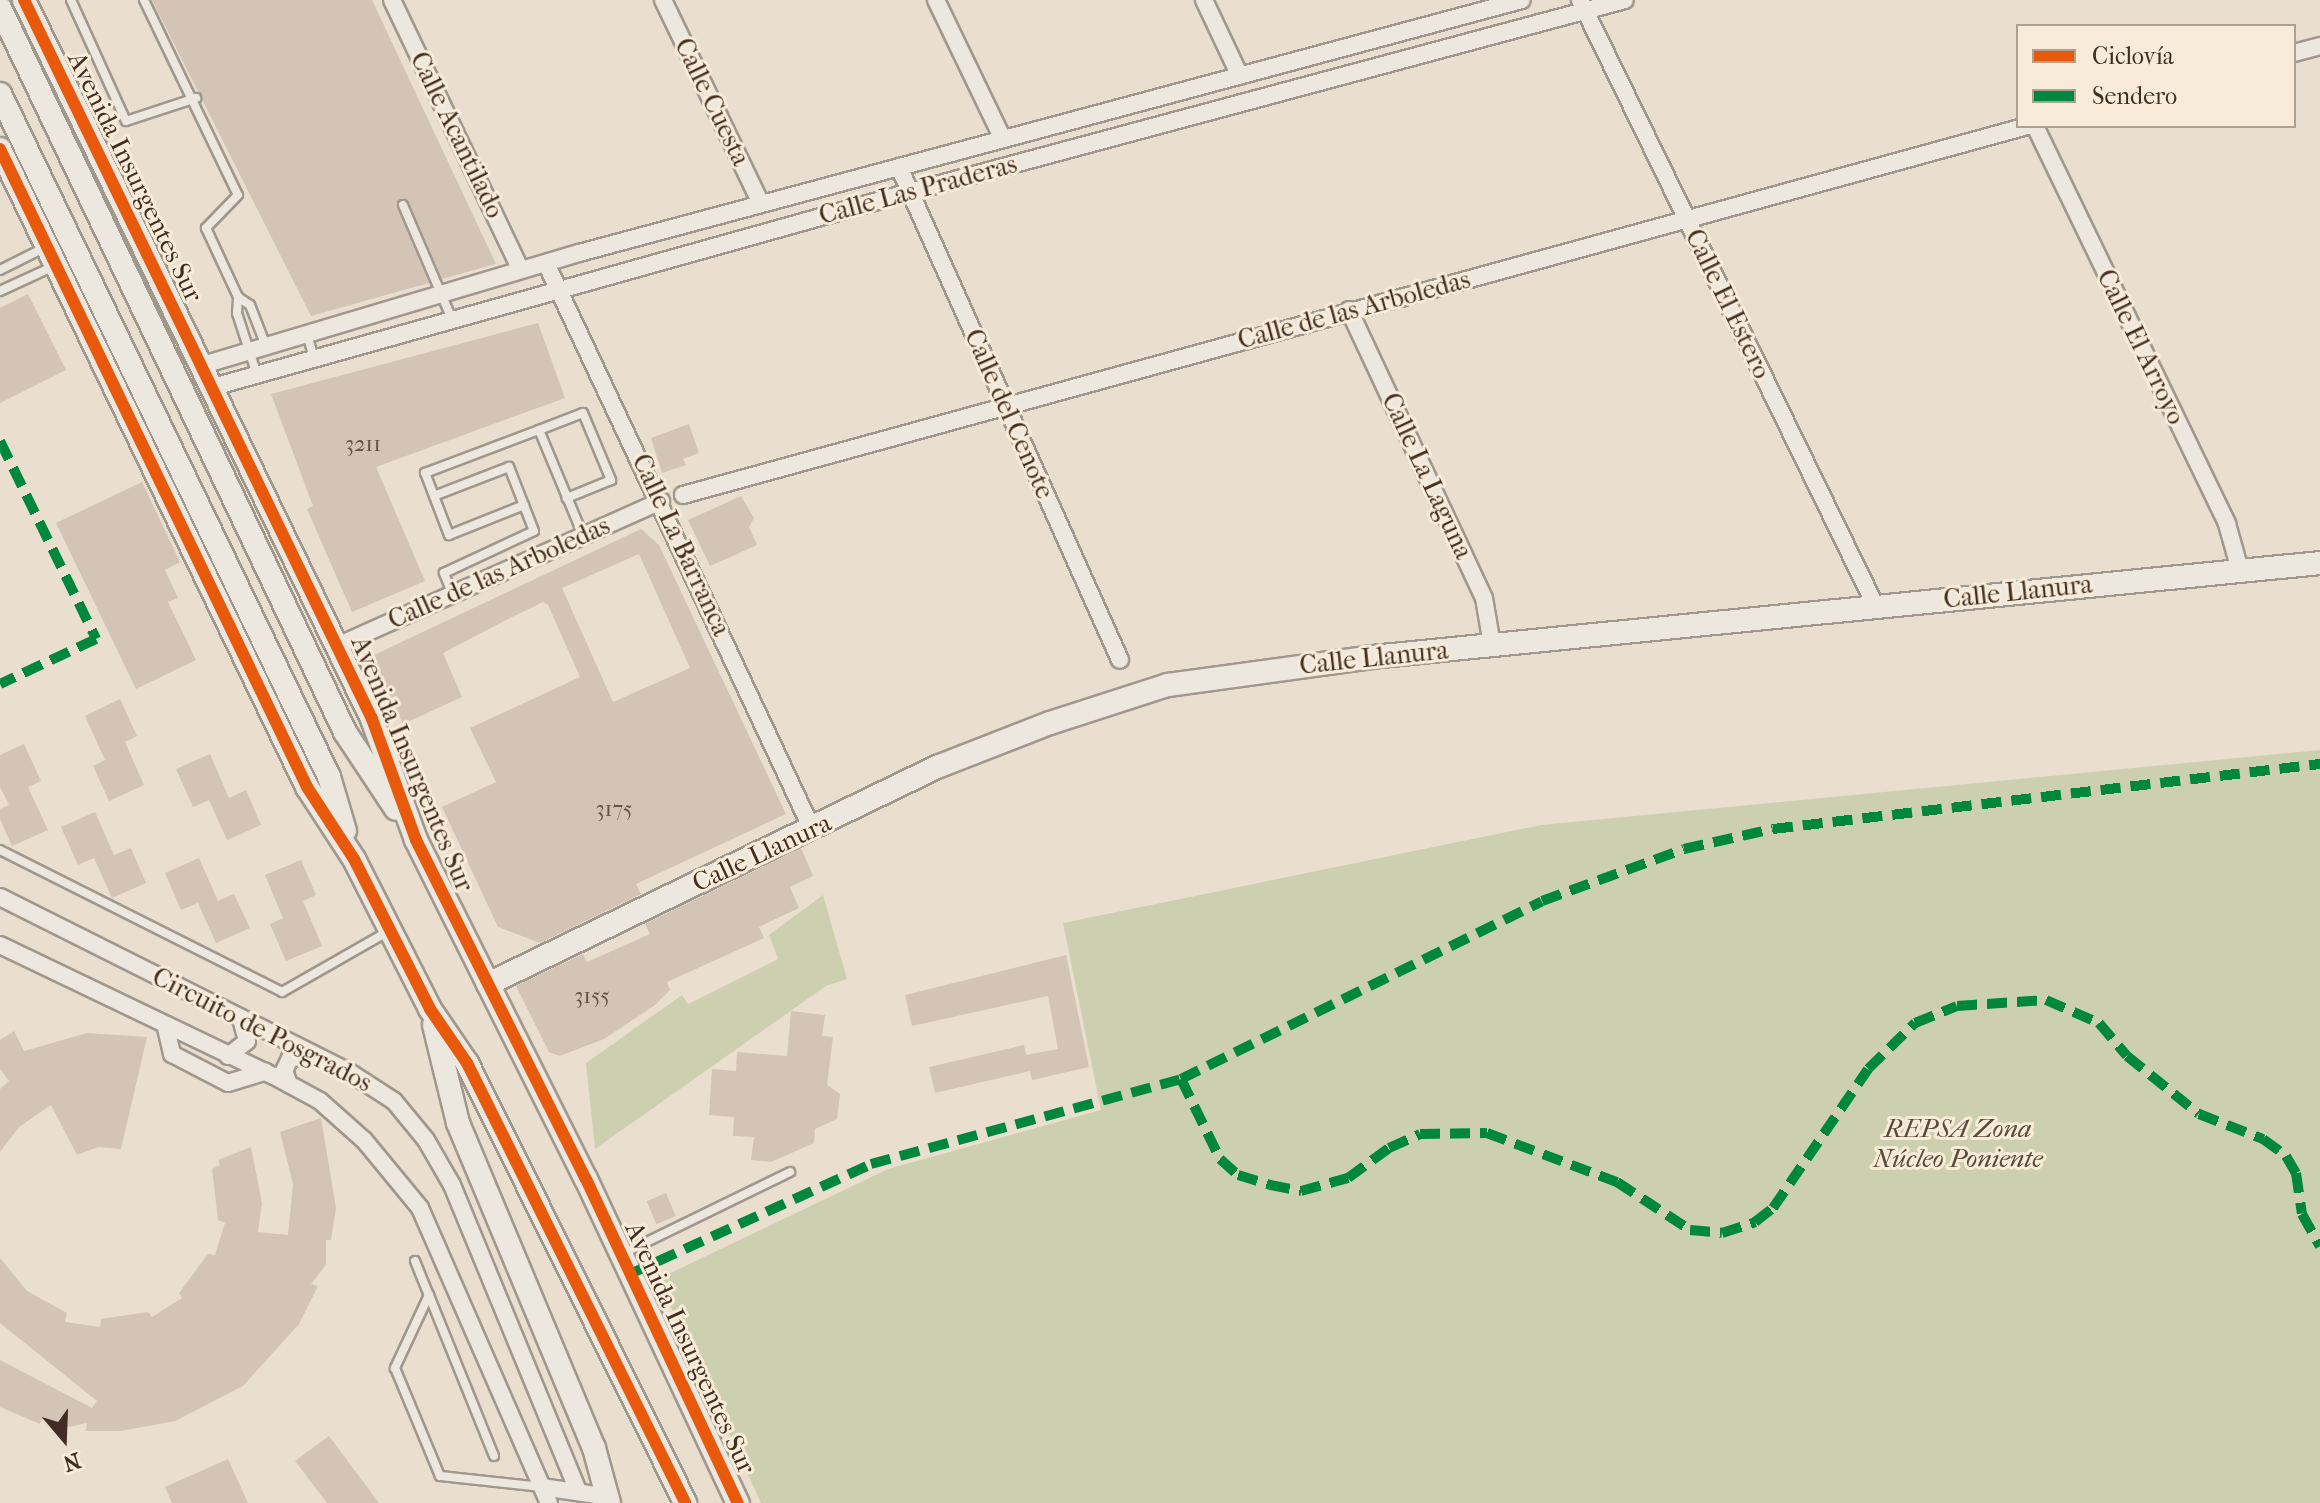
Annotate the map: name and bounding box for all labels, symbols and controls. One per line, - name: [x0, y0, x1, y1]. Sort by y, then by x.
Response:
- legend: [2016, 24, 2296, 128]
- street label: Calle Cuesta: [668, 33, 756, 171]
- text: Ciclovía: [2092, 42, 2174, 70]
- street label: Avenida Insurgentes Sur: [61, 47, 209, 307]
- street label: Calle Acantilado: [403, 47, 511, 223]
- text: Sendero: [2092, 82, 2177, 110]
- street label: Calle Las Praderas: [816, 149, 1020, 231]
- street label: Calle El Estero: [1678, 224, 1778, 384]
- street label: Calle de las Arboledas: [1234, 264, 1474, 356]
- street label: Calle El Arroyo: [2090, 264, 2192, 430]
- street label: Calle del Cenote: [958, 324, 1060, 504]
- street label: Calle La Laguna: [1375, 388, 1479, 564]
- house number: 3211: [345, 432, 381, 458]
- street label: Calle La Barranca: [625, 449, 737, 641]
- street label: Calle de las Arboledas: [383, 510, 615, 636]
- street label: Calle Llanura: [1942, 569, 2094, 615]
- street label: Avenida Insurgentes Sur: [344, 632, 480, 896]
- street label: Calle Llanura: [1298, 635, 1450, 681]
- house number: 3175: [596, 797, 632, 823]
- street label: Calle Llanura: [688, 807, 836, 899]
- street label: Circuito de Posgrados: [147, 961, 377, 1099]
- house number: 3155: [574, 984, 610, 1010]
- park label: REPSA Zona Núcleo Poniente: [1873, 1113, 2043, 1174]
- street label: Avenida Insurgentes Sur: [618, 1217, 762, 1479]
- north arrow: [24, 1399, 104, 1479]
- text: N: [60, 1447, 84, 1477]

